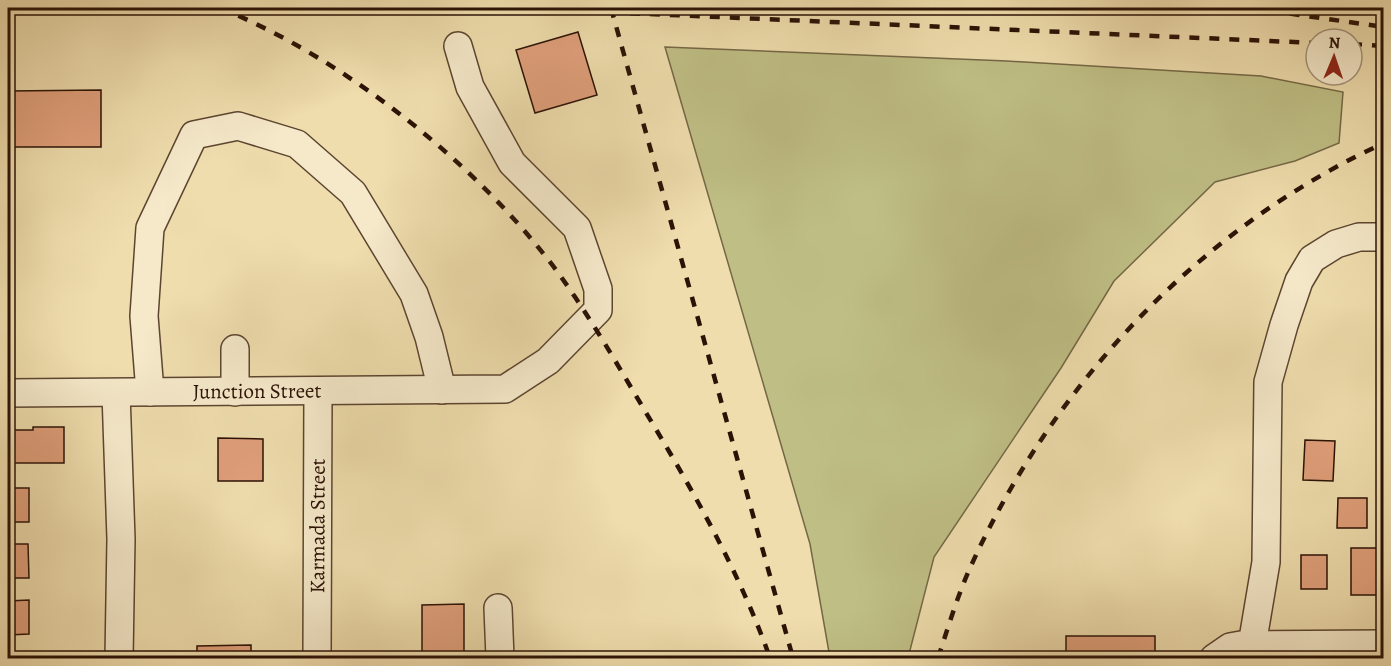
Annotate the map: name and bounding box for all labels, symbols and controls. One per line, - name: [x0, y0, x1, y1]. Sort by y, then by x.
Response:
- north arrow: [1304, 27, 1364, 87]
- text: N: [1328, 32, 1341, 54]
- street label: Junction Street: [192, 376, 322, 406]
- street label: Karmada Street: [303, 458, 332, 594]

